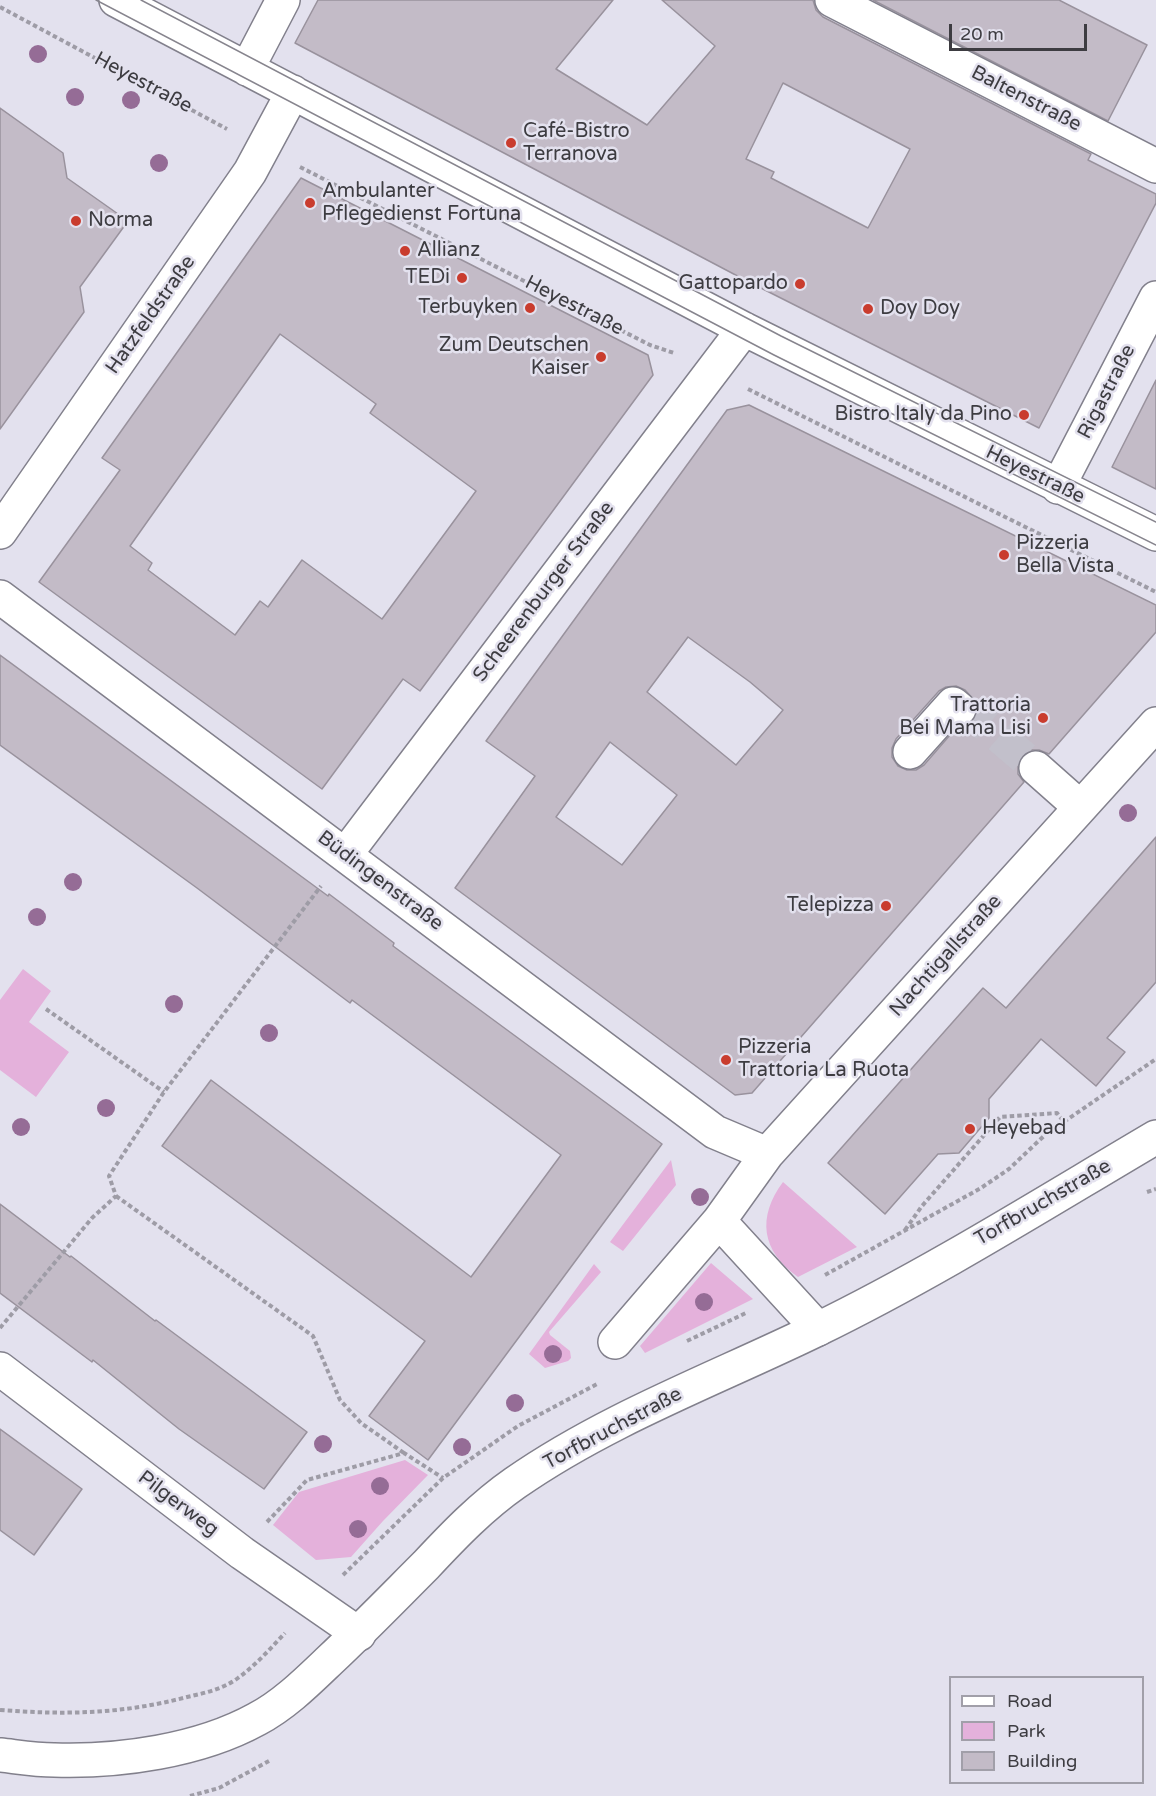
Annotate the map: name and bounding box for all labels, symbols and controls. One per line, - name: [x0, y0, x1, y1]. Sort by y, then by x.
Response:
- scale bar: [952, 12, 1090, 50]
- text: 20 m: [960, 23, 1004, 45]
- street label: Heyestraße: [90, 47, 196, 119]
- street label: Baltenstraße: [967, 61, 1085, 137]
- place label: Café-Bistro Terranova: [523, 120, 630, 167]
- marker: Café-Bistro Terranova: [504, 136, 518, 150]
- place label: Ambulanter Pflegedienst Fortuna: [322, 180, 521, 227]
- marker: Ambulanter Pflegedienst Fortuna: [303, 196, 317, 210]
- place label: Norma: [88, 209, 153, 233]
- marker: Norma: [69, 214, 83, 228]
- place label: Allianz: [417, 239, 480, 263]
- marker: Allianz: [398, 244, 412, 258]
- street label: Hatzfeldstraße: [101, 251, 201, 379]
- place label: TEDi: [405, 266, 450, 290]
- marker: TEDi: [455, 271, 469, 285]
- street label: Heyestraße: [521, 271, 627, 341]
- place label: Gattopardo: [679, 272, 788, 296]
- marker: Gattopardo: [793, 277, 807, 291]
- place label: Terbuyken: [418, 296, 518, 320]
- place label: Doy Doy: [880, 297, 960, 321]
- marker: Terbuyken: [523, 301, 537, 315]
- marker: Doy Doy: [861, 302, 875, 316]
- place label: Zum Deutschen Kaiser: [439, 334, 589, 381]
- street label: Rigastraße: [1073, 341, 1141, 443]
- marker: Zum Deutschen Kaiser: [594, 350, 608, 364]
- place label: Bistro Italy da Pino: [835, 403, 1012, 427]
- marker: Bistro Italy da Pino: [1017, 408, 1031, 422]
- street label: Heyestraße: [981, 441, 1089, 509]
- street label: Scheerenburger Straße: [468, 497, 620, 687]
- place label: Pizzeria Bella Vista: [1016, 532, 1115, 579]
- marker: Pizzeria Bella Vista: [997, 548, 1011, 562]
- place label: Trattoria Bei Mama Lisi: [899, 694, 1031, 741]
- marker: Trattoria Bei Mama Lisi: [1036, 711, 1050, 725]
- street label: Büdingenstraße: [312, 826, 448, 936]
- street label: Nachtigallstraße: [885, 890, 1007, 1022]
- place label: Telepizza: [787, 894, 874, 918]
- marker: Telepizza: [879, 899, 893, 913]
- place label: Pizzeria Trattoria La Ruota: [738, 1036, 909, 1083]
- marker: Pizzeria Trattoria La Ruota: [719, 1053, 733, 1067]
- place label: Heyebad: [982, 1117, 1066, 1141]
- marker: Heyebad: [963, 1122, 977, 1136]
- street label: Torfbruchstraße: [971, 1154, 1115, 1252]
- street label: Torfbruchstraße: [540, 1382, 686, 1476]
- street label: Pilgerweg: [133, 1466, 223, 1542]
- legend: [949, 1676, 1144, 1784]
- text: Road: [1007, 1690, 1052, 1712]
- text: Park: [1007, 1720, 1045, 1742]
- text: Building: [1007, 1750, 1077, 1772]

